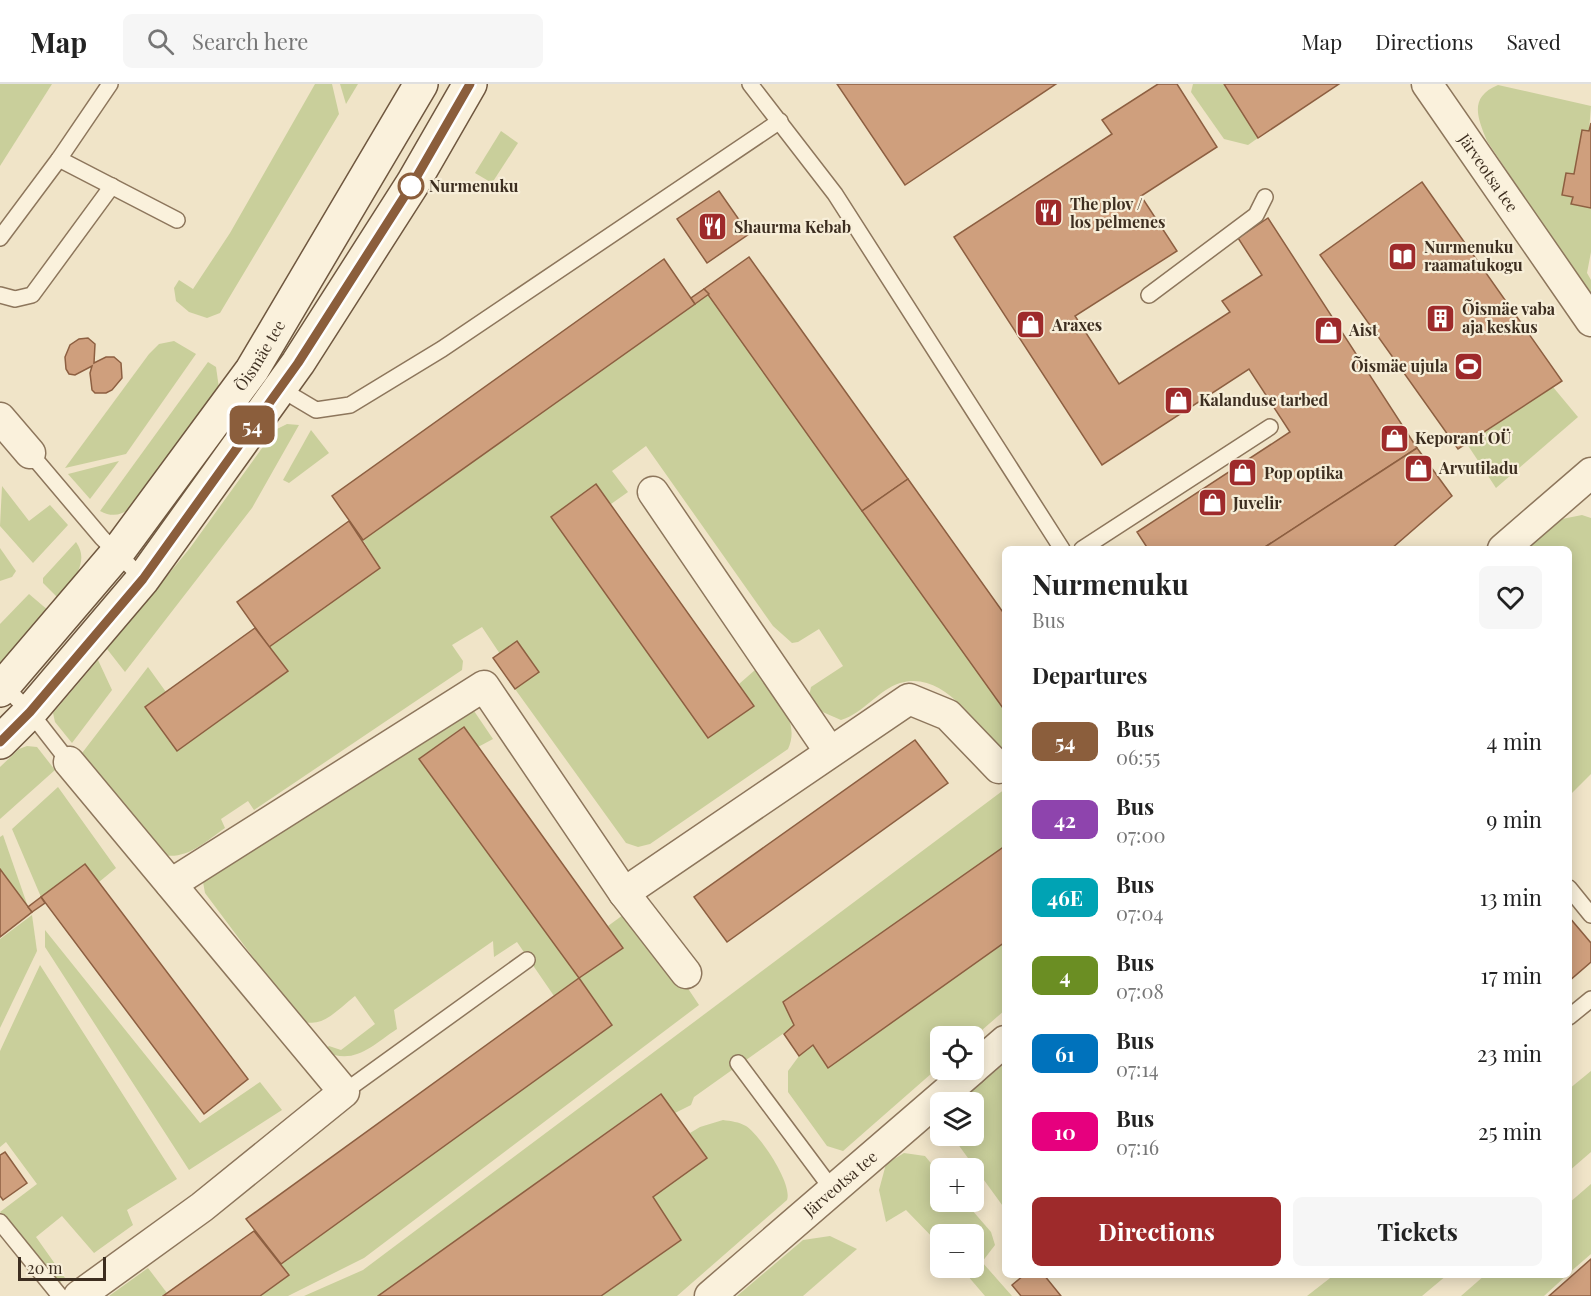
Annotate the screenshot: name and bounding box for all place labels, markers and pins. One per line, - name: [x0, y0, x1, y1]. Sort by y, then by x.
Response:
- marker: Nurmenuku: [398, 173, 424, 199]
- place label: Nurmenuku: [429, 175, 519, 196]
- place label: The plov / los pelmenes: [1070, 193, 1165, 232]
- restaurant icon: The plov / los pelmenes: [1033, 197, 1065, 229]
- restaurant icon: Shaurma Kebab: [697, 211, 729, 243]
- place label: Shaurma Kebab: [734, 216, 851, 237]
- place label: Nurmenuku raamatukogu: [1424, 236, 1523, 275]
- library icon: Nurmenuku raamatukogu: [1387, 240, 1419, 272]
- place label: Õismäe vaba aja keskus: [1462, 298, 1556, 337]
- building icon: Õismäe vaba aja keskus: [1425, 302, 1457, 334]
- shop icon: Araxes: [1015, 309, 1047, 341]
- place label: Araxes: [1051, 314, 1102, 335]
- shop icon: Aist: [1312, 314, 1344, 346]
- place label: Aist: [1348, 319, 1378, 340]
- sports icon: Õismäe ujula: [1453, 350, 1485, 382]
- place label: Õismäe ujula: [1351, 355, 1449, 376]
- shop icon: Kalanduse tarbed: [1162, 384, 1194, 416]
- place label: Kalanduse tarbed: [1199, 389, 1329, 410]
- shop icon: Keporant OÜ: [1378, 422, 1410, 454]
- place label: Keporant OÜ: [1415, 427, 1511, 448]
- shop icon: Arvutiladu: [1402, 452, 1434, 484]
- shop icon: Pop optika: [1227, 457, 1259, 489]
- place label: Arvutiladu: [1438, 457, 1518, 478]
- place label: Pop optika: [1264, 462, 1344, 483]
- shop icon: Juvelir: [1196, 487, 1228, 519]
- place label: Juvelir: [1232, 492, 1282, 513]

